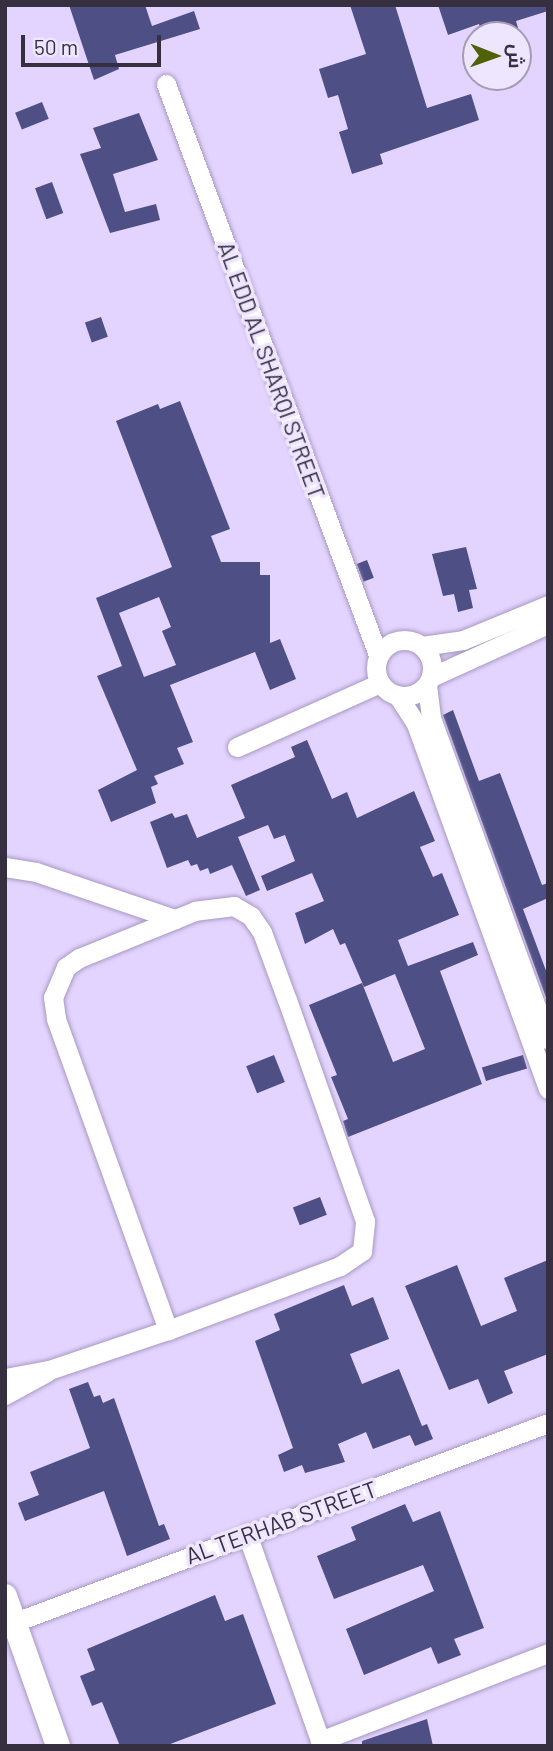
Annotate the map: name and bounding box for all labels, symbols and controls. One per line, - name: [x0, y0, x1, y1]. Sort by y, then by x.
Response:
- scale bar: [24, 21, 164, 65]
- north arrow: [462, 21, 532, 91]
- text: 50 m: [34, 34, 78, 59]
- text: ش: [505, 44, 528, 69]
- street label: AL EDD AL SHARQI STREET: [213, 238, 331, 502]
- street label: AL TERHAB STREET: [181, 1475, 381, 1569]

